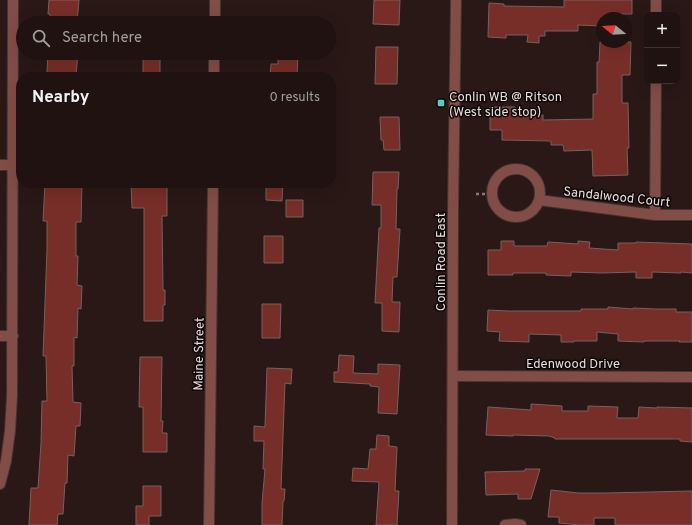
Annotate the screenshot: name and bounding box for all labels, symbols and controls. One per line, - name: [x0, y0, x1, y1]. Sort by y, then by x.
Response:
- north arrow: [596, 12, 632, 48]
- map controls: [644, 12, 680, 84]
- button: +: [644, 12, 680, 48]
- search box: [16, 16, 336, 60]
- icon: search: [30, 27, 52, 49]
- text: Search here: [62, 29, 142, 48]
- button: −: [644, 48, 680, 84]
- text: Nearby: [32, 87, 89, 109]
- text: 0 results: [269, 90, 320, 106]
- place label: Conlin WB @ Ritson (West side stop): [449, 90, 562, 121]
- marker: Conlin WB @ Ritson (West side stop): [436, 98, 446, 108]
- street label: Sandalwood Court: [562, 184, 671, 212]
- street label: Conlin Road East: [434, 213, 450, 311]
- street label: Maine Street: [191, 317, 209, 391]
- street label: Edenwood Drive: [526, 357, 620, 373]

